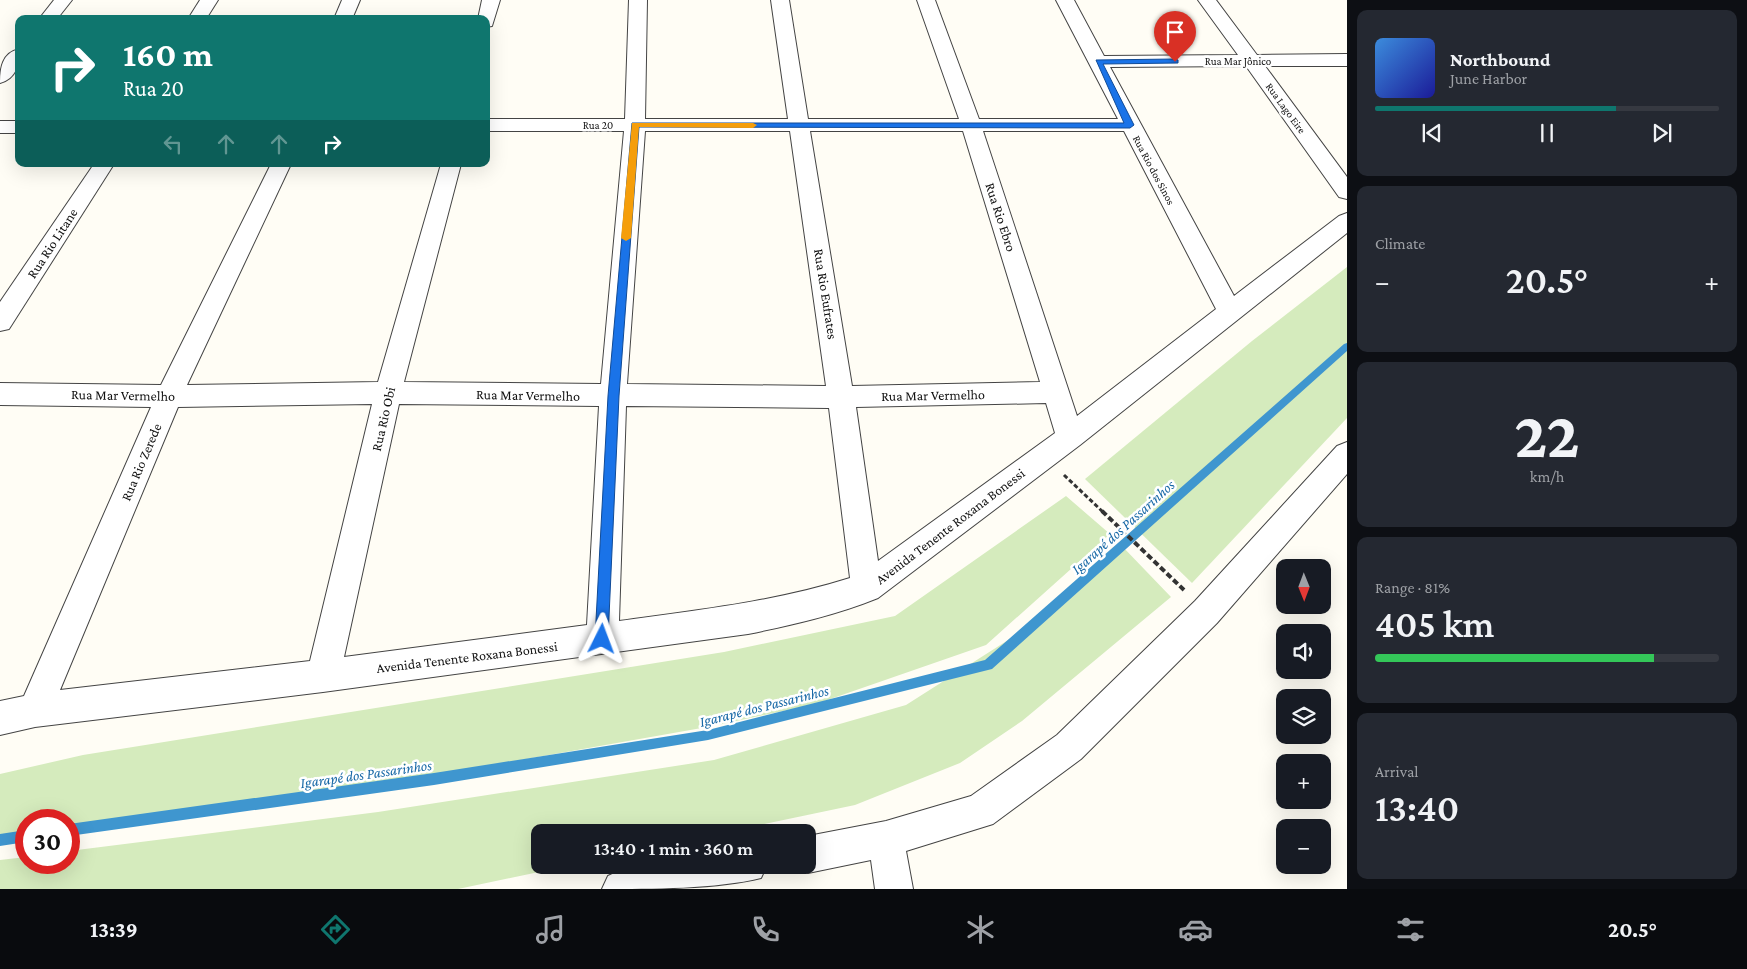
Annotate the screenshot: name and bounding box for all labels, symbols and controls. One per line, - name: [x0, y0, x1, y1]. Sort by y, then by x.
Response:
- pin: [1154, 11, 1196, 62]
- icon: arrive: [1161, 18, 1189, 46]
- icon: right: [40, 35, 105, 100]
- text: 160 m: [123, 35, 213, 74]
- text: Northbound: [1450, 49, 1550, 70]
- street label: Rua Mar Jônico: [1205, 55, 1272, 68]
- text: June Harbor: [1450, 70, 1527, 87]
- text: Rua 20: [123, 76, 184, 101]
- street label: Rua Lago Eire: [1263, 80, 1308, 136]
- street label: Rua 20: [583, 119, 613, 131]
- icon: previous: [1418, 119, 1446, 147]
- icon: pause: [1533, 119, 1561, 147]
- icon: next: [1648, 119, 1676, 147]
- icon: left: [159, 130, 187, 158]
- icon: ahead: [212, 130, 240, 158]
- icon: ahead: [265, 130, 293, 158]
- icon: right: [318, 130, 346, 158]
- street label: Rua Rio dos Sinos: [1131, 133, 1177, 207]
- street label: Rua Rio Ebro: [982, 181, 1020, 253]
- street label: Rua Rio Litane: [23, 205, 81, 281]
- text: Climate: [1375, 235, 1425, 252]
- street label: Rua Rio Eufrates: [811, 248, 841, 340]
- text: 20.5°: [1506, 259, 1588, 301]
- text: −: [1375, 266, 1390, 297]
- text: +: [1704, 266, 1719, 297]
- street label: Rua Rio Obi: [368, 385, 398, 453]
- street label: Rua Mar Vermelho: [71, 386, 175, 404]
- street label: Rua Mar Vermelho: [476, 386, 580, 404]
- street label: Rua Mar Vermelho: [881, 386, 985, 404]
- text: 22: [1514, 399, 1580, 471]
- street label: Rua Rio Zerede: [117, 421, 165, 503]
- street label: Avenida Tenente Roxana Bonessi: [872, 465, 1028, 587]
- text: km/h: [1530, 468, 1564, 485]
- water label: Igarapé dos Passarinhos: [1068, 476, 1179, 578]
- north arrow: [1276, 559, 1331, 614]
- map controls: [1276, 559, 1331, 874]
- text: Range · 81%: [1375, 579, 1450, 596]
- text: 405 km: [1375, 603, 1494, 645]
- position arrow: [575, 612, 627, 664]
- button: sound: [1276, 624, 1331, 679]
- street label: Avenida Tenente Roxana Bonessi: [375, 638, 559, 676]
- water label: Igarapé dos Passarinhos: [698, 682, 831, 731]
- button: layers: [1276, 689, 1331, 744]
- button: +: [1276, 754, 1331, 809]
- water label: Igarapé dos Passarinhos: [299, 757, 433, 792]
- text: Arrival: [1375, 763, 1419, 780]
- text: 13:40: [1375, 787, 1459, 829]
- speed limit sign: 30: [15, 809, 80, 874]
- button: −: [1276, 819, 1331, 874]
- text: 13:40 · 1 min · 360 m: [594, 838, 753, 859]
- icon: directions: [318, 912, 353, 947]
- icon: music: [533, 912, 568, 947]
- icon: phone: [748, 912, 783, 947]
- icon: climate: [963, 912, 998, 947]
- icon: car: [1178, 912, 1213, 947]
- icon: filters: [1393, 912, 1428, 947]
- text: 13:39: [90, 917, 138, 942]
- text: 20.5°: [1608, 917, 1657, 942]

